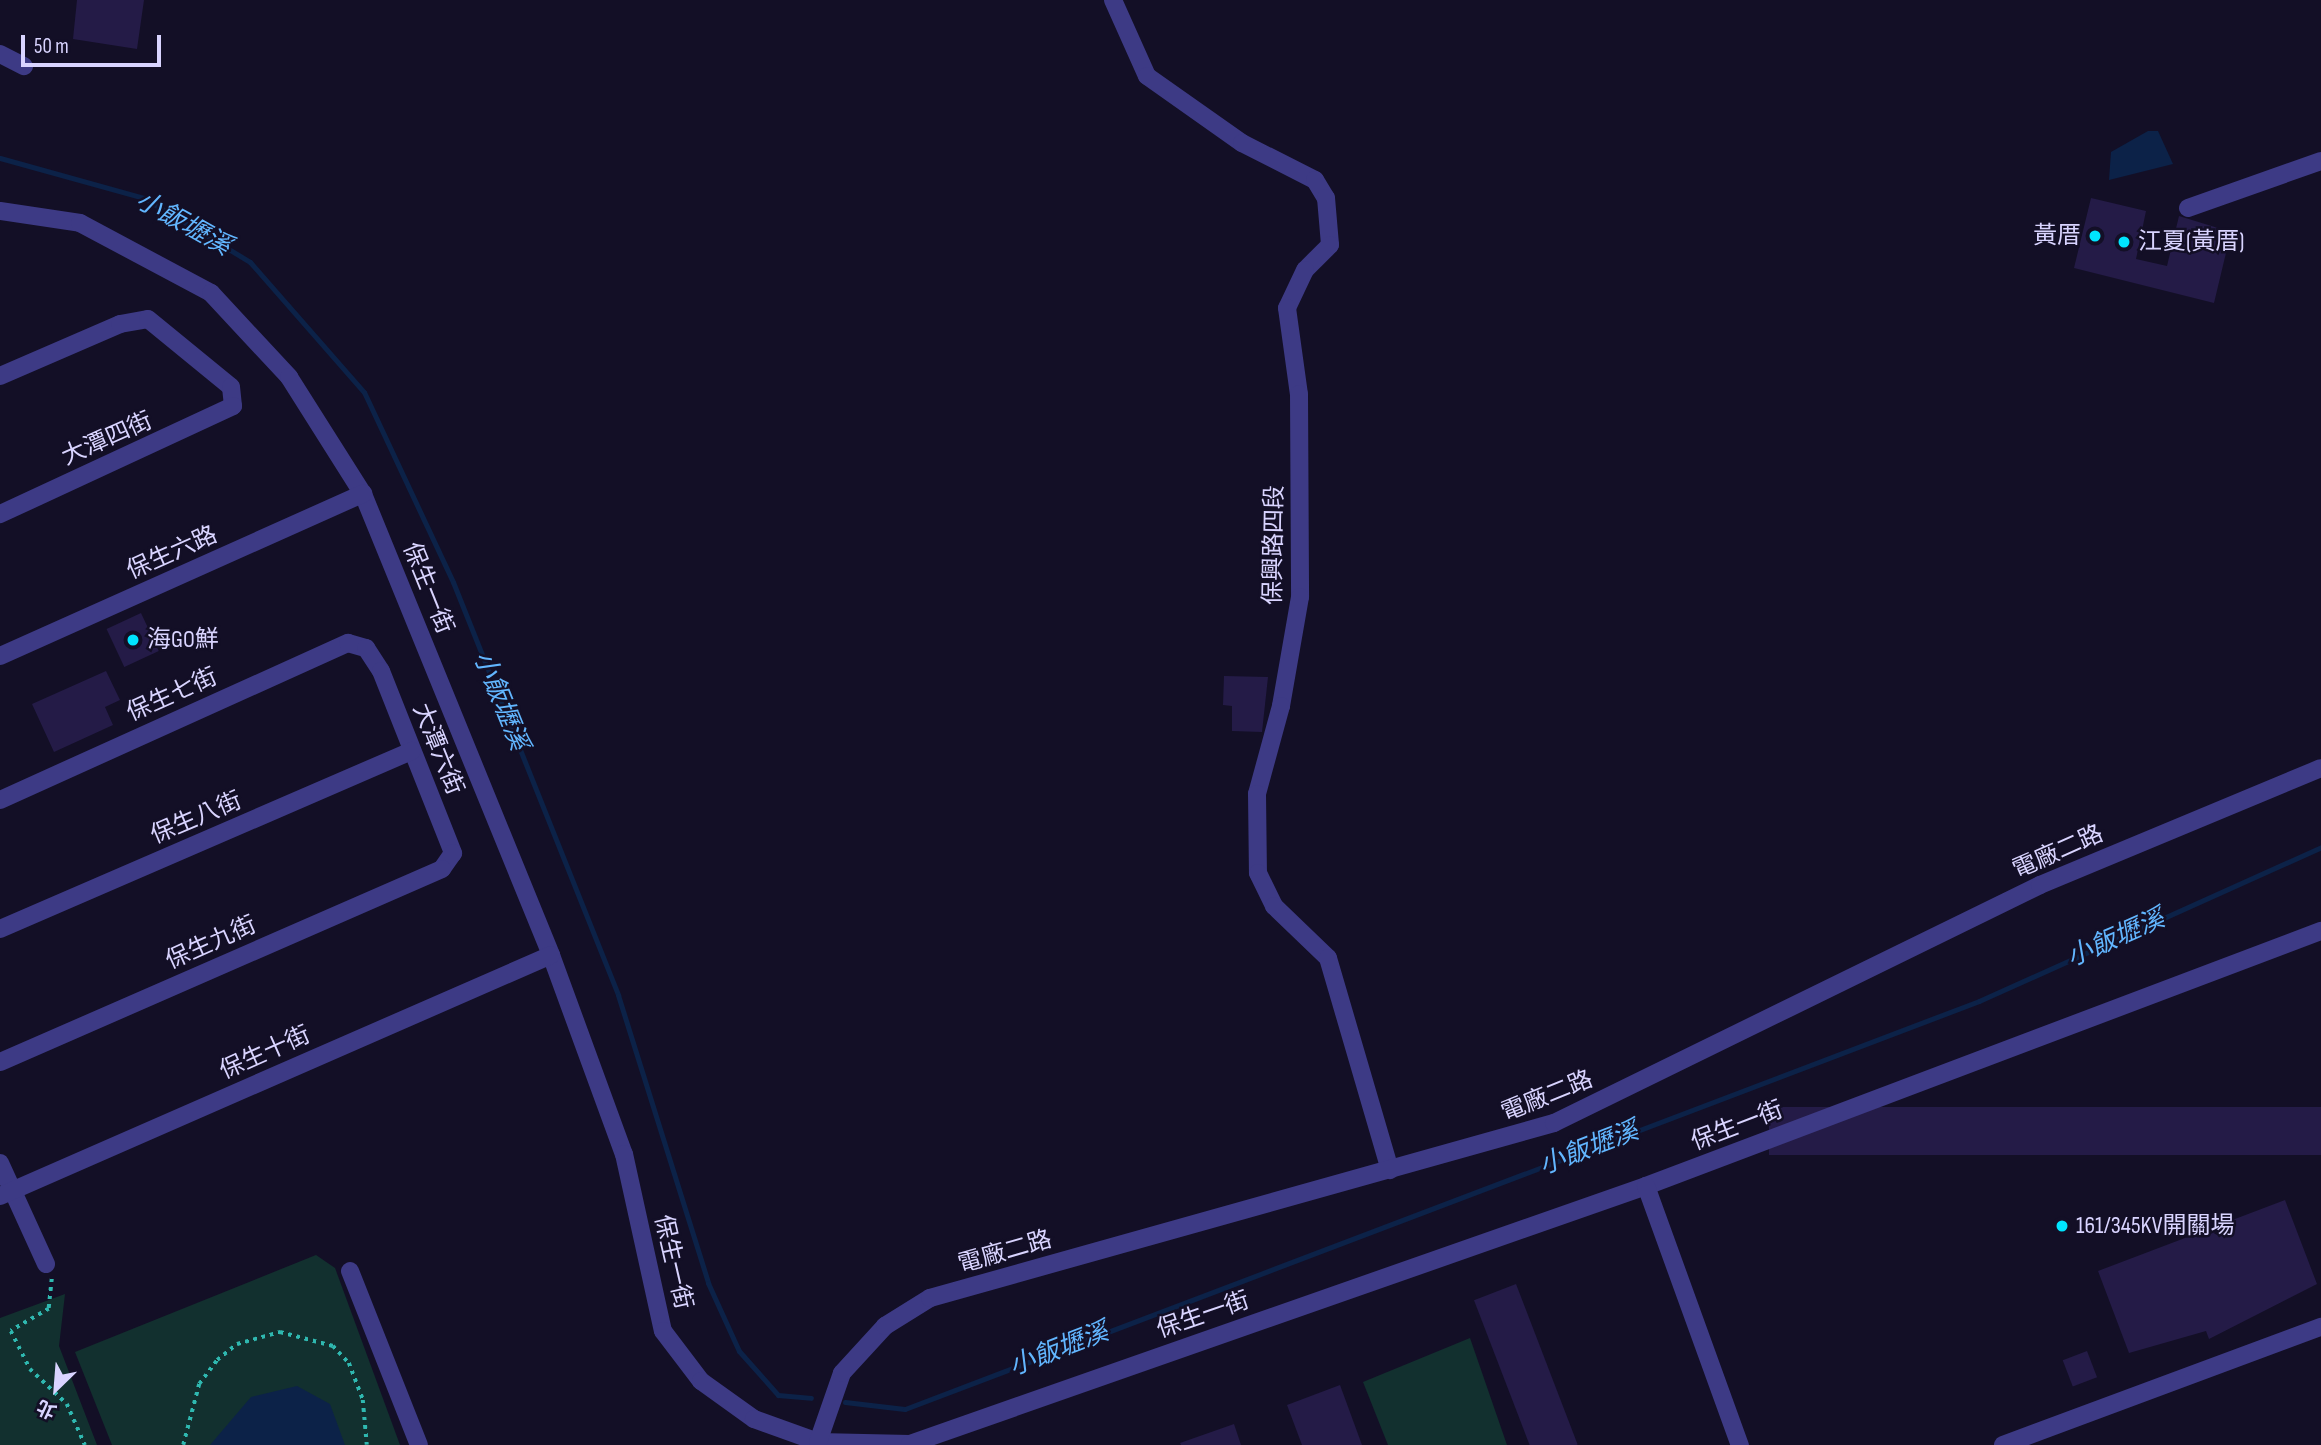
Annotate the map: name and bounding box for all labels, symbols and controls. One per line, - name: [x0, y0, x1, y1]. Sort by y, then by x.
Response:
- scale bar: [24, 21, 164, 65]
- text: 50 m: [34, 34, 69, 59]
- water label: 小飯壢溪: [130, 185, 236, 263]
- place label: 黃厝: [2033, 222, 2081, 250]
- marker: 黃厝: [2087, 228, 2103, 244]
- place label: 江夏(黃厝): [2138, 228, 2244, 256]
- marker: 江夏(黃厝): [2116, 234, 2132, 250]
- street label: 大潭四街: [57, 406, 157, 472]
- street label: 保興路四段: [1259, 485, 1289, 605]
- street label: 保生六路: [122, 520, 222, 586]
- street label: 保生一街: [397, 538, 459, 638]
- place label: 海GO鮮: [147, 626, 219, 654]
- marker: 海GO鮮: [125, 632, 141, 648]
- water label: 小飯壢溪: [466, 647, 534, 755]
- street label: 保生七街: [122, 662, 222, 728]
- street label: 大潭六街: [407, 699, 469, 799]
- street label: 保生八街: [146, 786, 246, 850]
- street label: 電廠二路: [2008, 819, 2108, 885]
- water label: 小飯壢溪: [2062, 904, 2170, 974]
- street label: 保生九街: [161, 910, 261, 976]
- street label: 保生十街: [215, 1020, 315, 1086]
- street label: 電廠二路: [1497, 1065, 1597, 1127]
- street label: 保生一街: [1687, 1095, 1787, 1157]
- water label: 小飯壢溪: [1535, 1116, 1643, 1182]
- street label: 保生一街: [648, 1212, 698, 1312]
- place label: 161/345KV開關場: [2076, 1212, 2235, 1240]
- marker: 161/345KV開關場: [2054, 1218, 2070, 1234]
- street label: 電廠二路: [955, 1225, 1055, 1279]
- street label: 保生一街: [1153, 1286, 1253, 1344]
- water label: 小飯壢溪: [1005, 1317, 1113, 1383]
- north arrow: [21, 1354, 91, 1424]
- text: 北: [33, 1394, 60, 1423]

